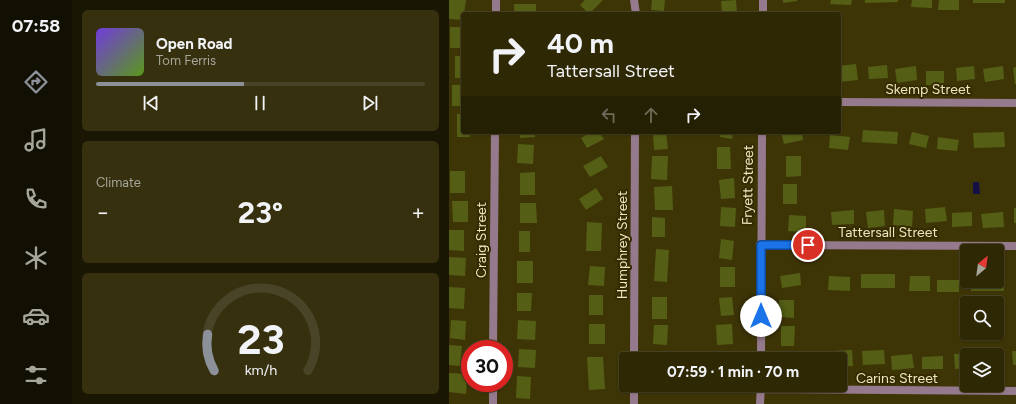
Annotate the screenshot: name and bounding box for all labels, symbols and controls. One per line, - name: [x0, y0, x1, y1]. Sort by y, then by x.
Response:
- text: 07:58: [12, 15, 60, 37]
- text: 40 m: [547, 26, 614, 60]
- icon: right: [481, 28, 533, 80]
- text: Open Road: [156, 35, 233, 53]
- text: Tom Ferris: [156, 53, 216, 68]
- text: Tattersall Street: [547, 60, 675, 82]
- icon: directions: [22, 68, 50, 96]
- street label: Skemp Street: [885, 81, 971, 98]
- icon: previous: [140, 92, 162, 114]
- icon: pause: [249, 92, 271, 114]
- icon: next: [359, 92, 381, 114]
- icon: left: [598, 104, 620, 126]
- icon: ahead: [640, 104, 662, 126]
- icon: right: [682, 104, 704, 126]
- icon: music: [22, 126, 50, 154]
- street label: Fryett Street: [739, 145, 757, 225]
- text: Climate: [96, 175, 141, 190]
- icon: phone: [22, 185, 50, 213]
- street label: Humphrey Street: [614, 191, 631, 299]
- text: 23°: [238, 194, 283, 231]
- text: −: [96, 199, 110, 226]
- text: +: [411, 199, 425, 226]
- street label: Craig Street: [473, 202, 490, 278]
- street label: Tattersall Street: [838, 224, 938, 241]
- pin: [791, 228, 825, 262]
- icon: arrive: [797, 234, 819, 256]
- icon: climate: [22, 244, 50, 272]
- north arrow: [960, 244, 1004, 288]
- map controls: [960, 244, 1004, 392]
- position arrow: [740, 295, 782, 337]
- button: search: [960, 296, 1004, 340]
- icon: car: [22, 302, 50, 330]
- text: 23: [237, 314, 284, 364]
- speed limit sign: 30: [461, 340, 513, 392]
- button: layers: [960, 348, 1004, 392]
- icon: filters: [22, 361, 50, 389]
- text: km/h: [244, 361, 277, 379]
- text: 07:59 · 1 min · 70 m: [667, 363, 799, 381]
- street label: Carins Street: [856, 370, 938, 387]

